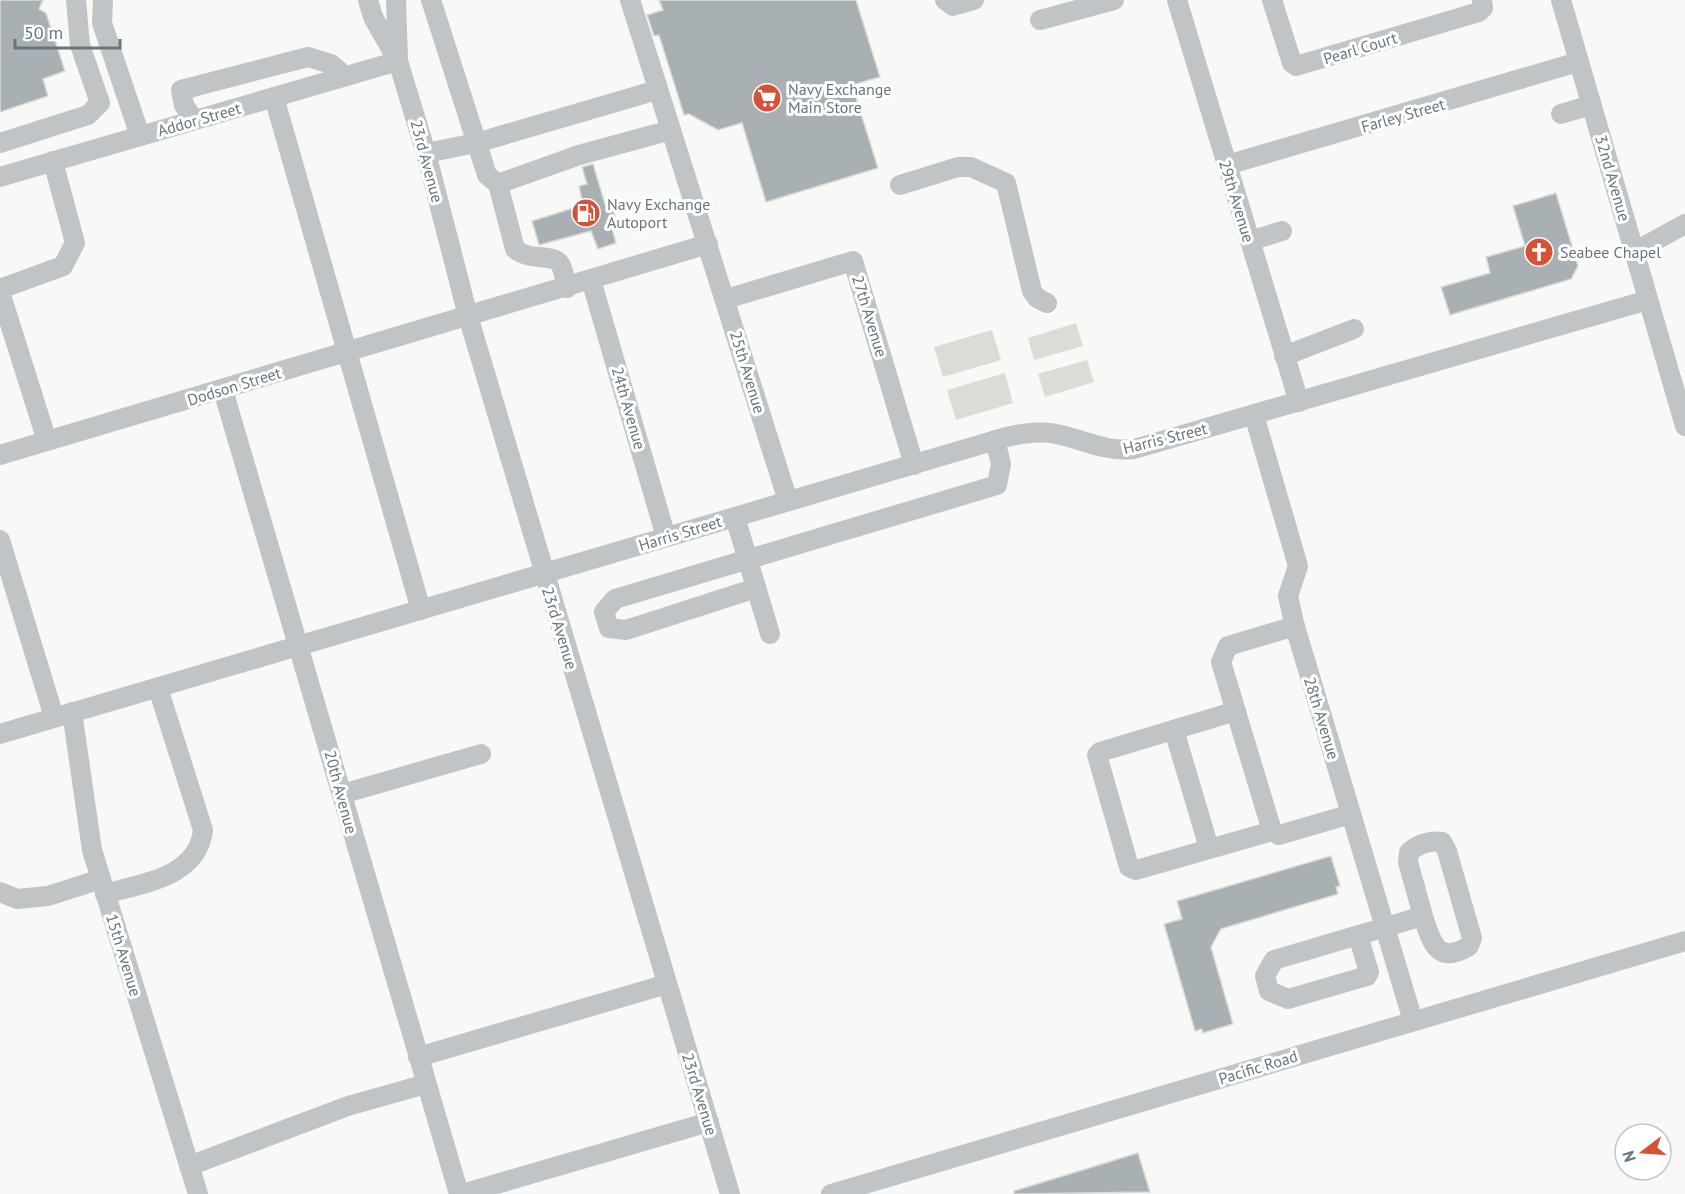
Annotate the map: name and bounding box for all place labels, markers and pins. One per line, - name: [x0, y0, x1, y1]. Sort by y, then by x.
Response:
- place label: Navy Exchange Main Store: [788, 79, 892, 117]
- supermarket icon: Navy Exchange Main Store: [751, 82, 783, 114]
- place label: Navy Exchange Autoport: [607, 194, 711, 232]
- fuel station icon: Navy Exchange Autoport: [570, 197, 602, 229]
- church icon: Seabee Chapel: [1523, 236, 1555, 268]
- place label: Seabee Chapel: [1560, 242, 1661, 262]

